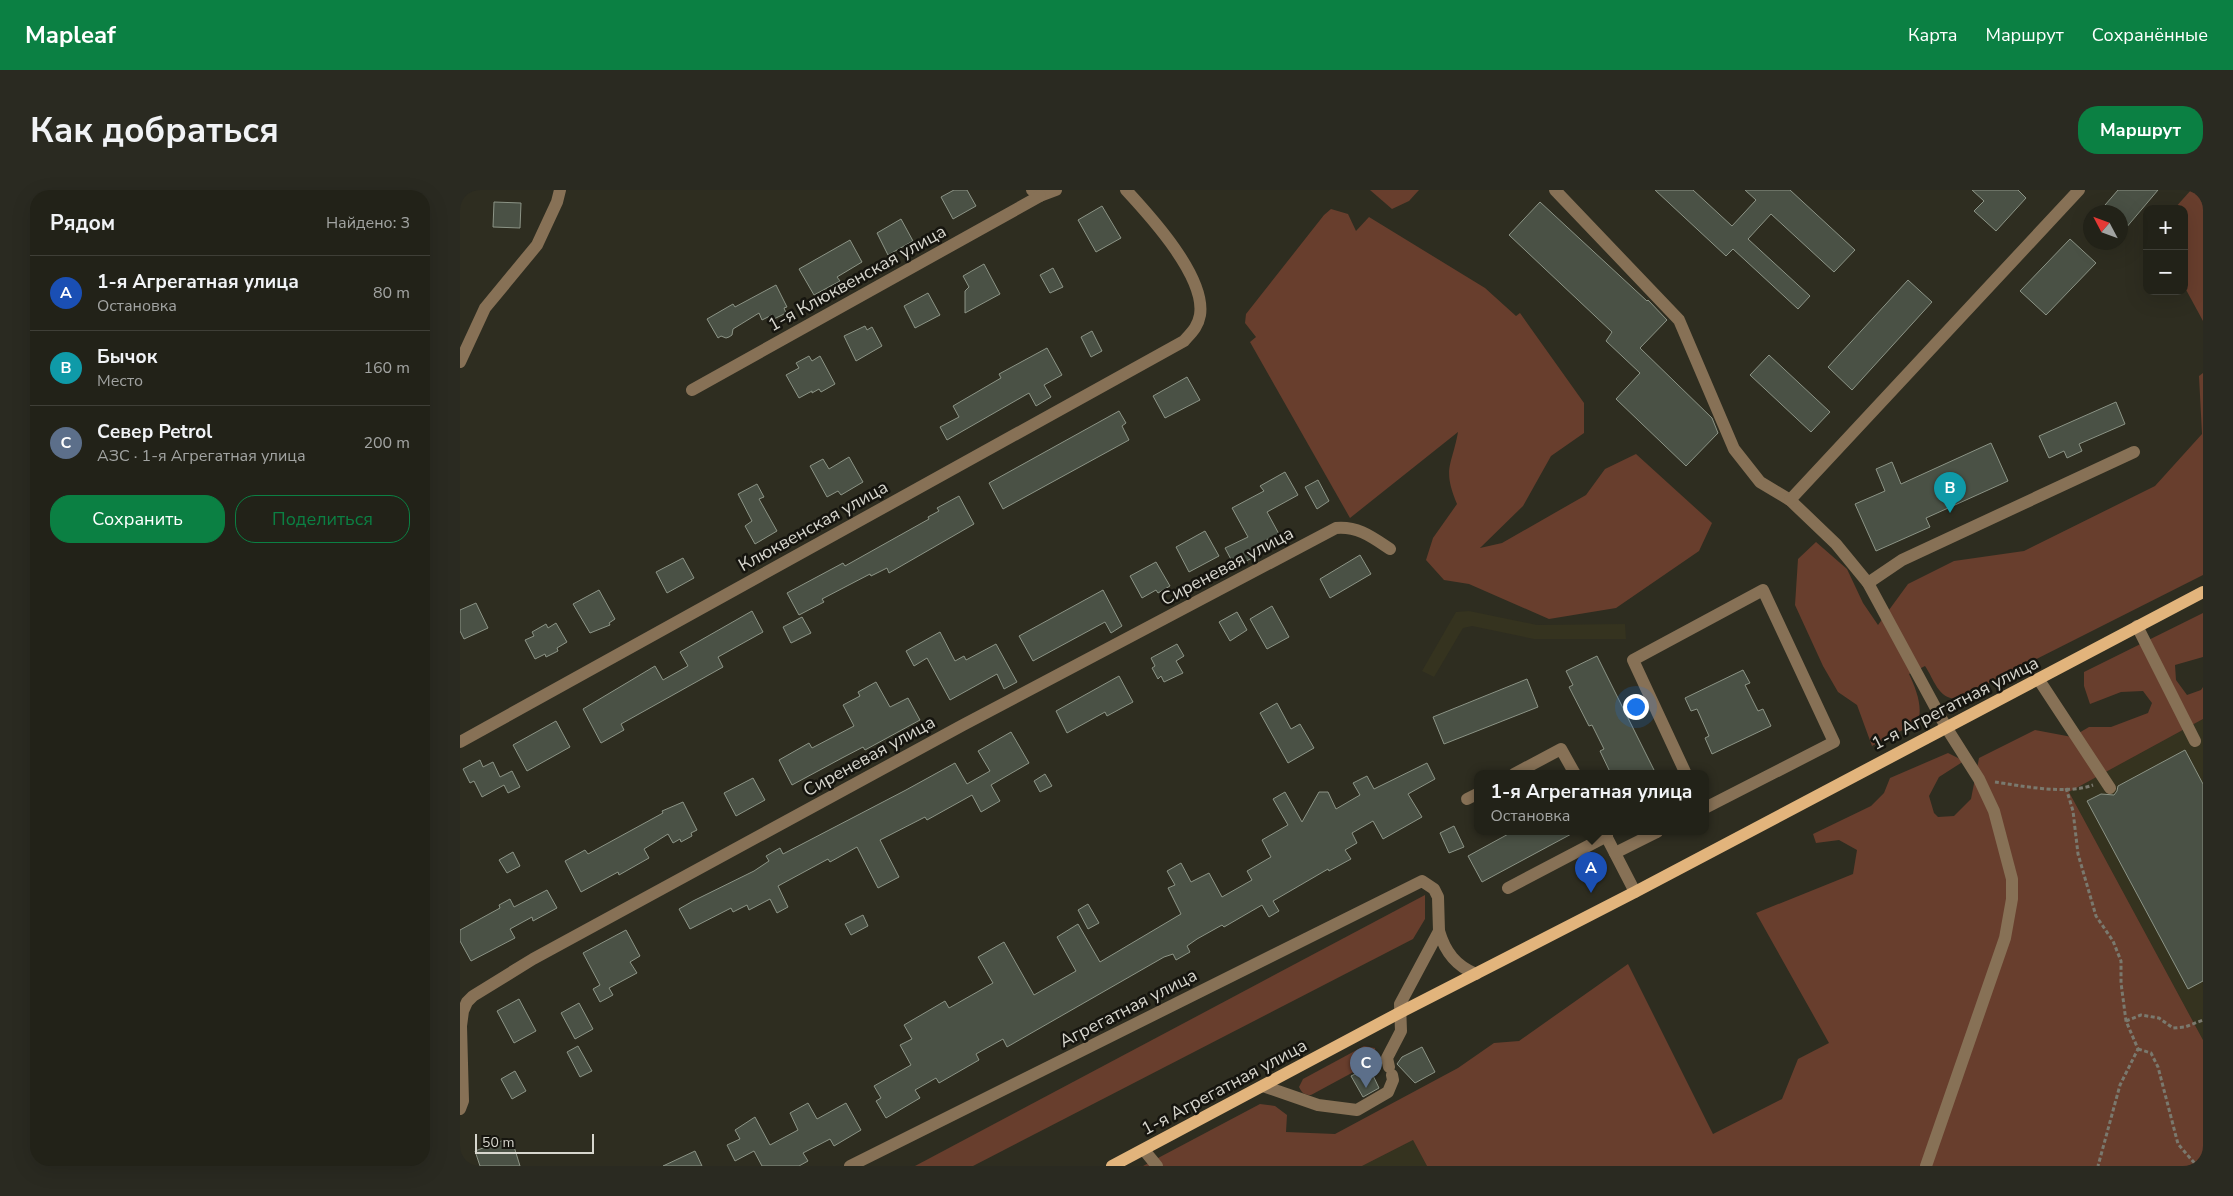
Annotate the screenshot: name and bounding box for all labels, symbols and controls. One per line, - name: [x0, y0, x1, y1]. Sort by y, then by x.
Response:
- text: Mapleaf: [25, 19, 116, 51]
- text: Карта: [1908, 23, 1958, 47]
- text: Маршрут: [1986, 23, 2064, 47]
- text: Сохранённые: [2092, 23, 2208, 47]
- button: Маршрут: [2078, 106, 2203, 154]
- text: Как добраться: [30, 107, 279, 154]
- north arrow: [2083, 205, 2128, 250]
- map controls: [2143, 205, 2188, 295]
- button: +: [2143, 205, 2188, 250]
- text: Рядом: [50, 209, 115, 237]
- text: Найдено: 3: [326, 212, 410, 234]
- street label: 1-я Клюквенская улица: [764, 219, 950, 337]
- button: −: [2143, 250, 2188, 295]
- text: 1-я Агрегатная улица: [97, 269, 299, 295]
- text: A: [60, 282, 72, 304]
- text: 80 m: [373, 282, 410, 304]
- text: Остановка: [97, 295, 177, 317]
- text: Бычок: [97, 344, 157, 370]
- text: B: [60, 357, 72, 379]
- text: 160 m: [363, 357, 410, 379]
- text: Место: [97, 370, 143, 392]
- text: Север Petrol: [97, 419, 212, 445]
- text: C: [61, 432, 71, 454]
- text: 200 m: [363, 432, 410, 454]
- text: АЗС · 1-я Агрегатная улица: [97, 445, 306, 467]
- pin: B: [1934, 472, 1966, 513]
- street label: Клюквенская улица: [734, 475, 892, 577]
- button: Сохранить: [50, 495, 225, 543]
- button: Поделиться: [235, 495, 410, 543]
- street label: Сиреневая улица: [1156, 521, 1298, 611]
- street label: 1-я Агрегатная улица: [1867, 650, 2043, 756]
- your location: [1623, 694, 1649, 720]
- street label: Сиреневая улица: [799, 710, 939, 802]
- popup: [1474, 770, 1709, 835]
- text: 1-я Агрегатная улица: [1491, 779, 1692, 805]
- text: Остановка: [1491, 805, 1570, 827]
- pin: A: [1575, 852, 1607, 893]
- street label: Агрегатная улица: [1055, 963, 1201, 1053]
- street label: 1-я Агрегатная улица: [1137, 1033, 1311, 1141]
- pin: C: [1350, 1047, 1382, 1088]
- scale bar: [475, 1131, 594, 1154]
- text: 50 m: [482, 1133, 514, 1152]

